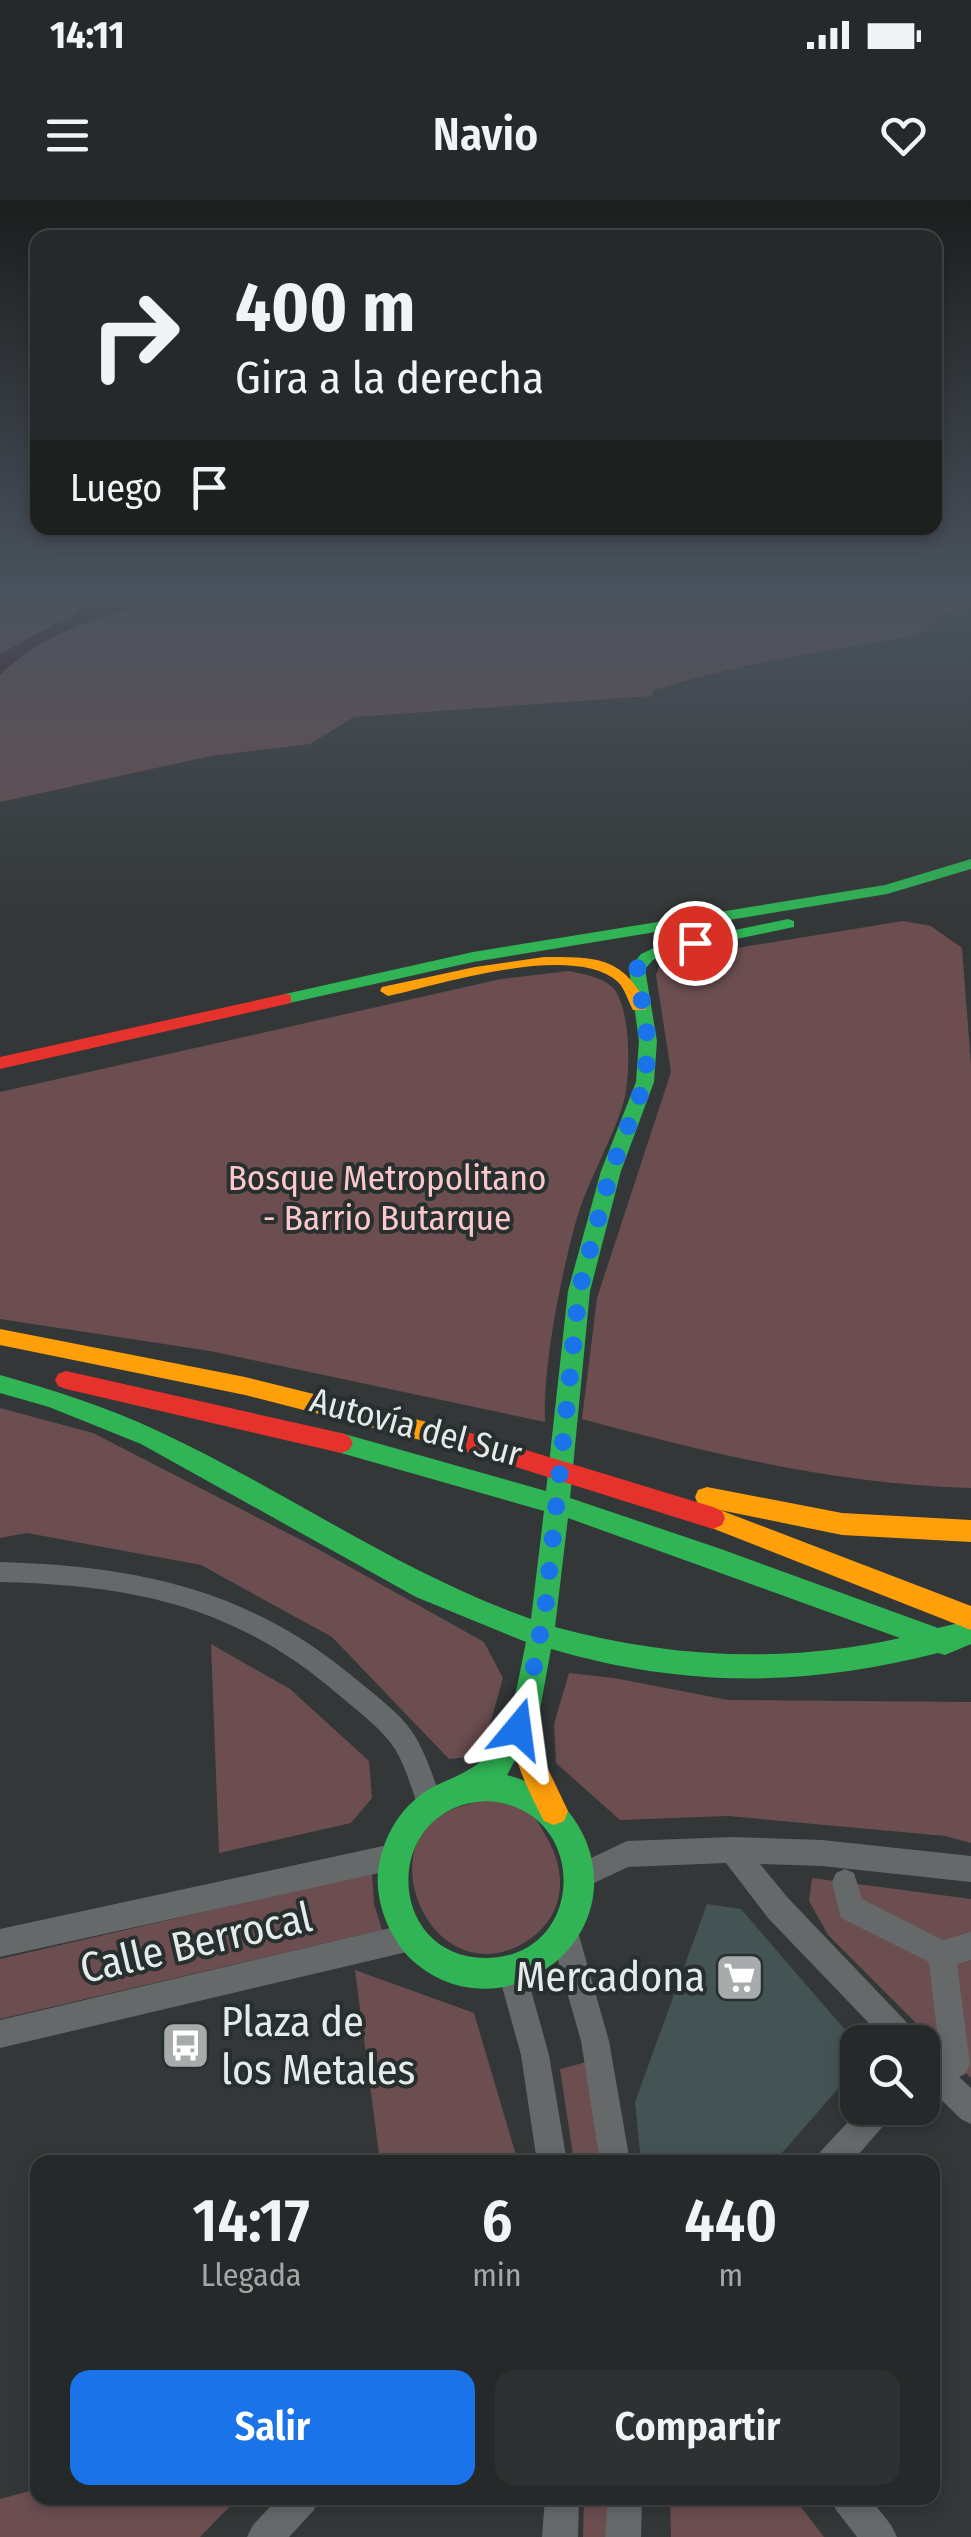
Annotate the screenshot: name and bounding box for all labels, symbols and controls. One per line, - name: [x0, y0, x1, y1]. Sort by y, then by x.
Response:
- text: 14:11: [50, 12, 124, 58]
- icon: menu: [40, 108, 95, 163]
- text: Navio: [433, 108, 538, 162]
- icon: heart: [876, 108, 931, 163]
- text: 400 m: [235, 266, 415, 350]
- icon: right: [70, 270, 200, 400]
- text: Gira a la derecha: [235, 351, 544, 405]
- icon: arrive: [182, 460, 237, 515]
- text: Luego: [70, 465, 162, 511]
- pin: [653, 901, 738, 986]
- icon: arrive: [668, 916, 723, 971]
- park label: Bosque Metropolitano - Barrio Butarque: [228, 1157, 546, 1239]
- street label: Autovía del Sur: [306, 1379, 526, 1475]
- position arrow: [466, 1677, 570, 1781]
- street label: Calle Berrocal: [75, 1892, 317, 1994]
- supermarket icon: Mercadona: [714, 1951, 766, 2003]
- place label: Mercadona: [515, 1952, 705, 2002]
- place label: Plaza de los Metales: [221, 1997, 416, 2095]
- bus stop icon: Plaza de los Metales: [160, 2020, 212, 2072]
- map controls: [840, 2025, 940, 2125]
- button: search: [840, 2025, 940, 2125]
- text: 14:17: [193, 2185, 310, 2257]
- text: 6: [481, 2185, 512, 2257]
- text: 440: [684, 2185, 777, 2257]
- text: Llegada: [201, 2256, 302, 2294]
- text: min: [472, 2256, 522, 2294]
- text: m: [719, 2256, 743, 2294]
- button: Salir: [70, 2370, 475, 2485]
- button: Compartir: [495, 2370, 900, 2485]

